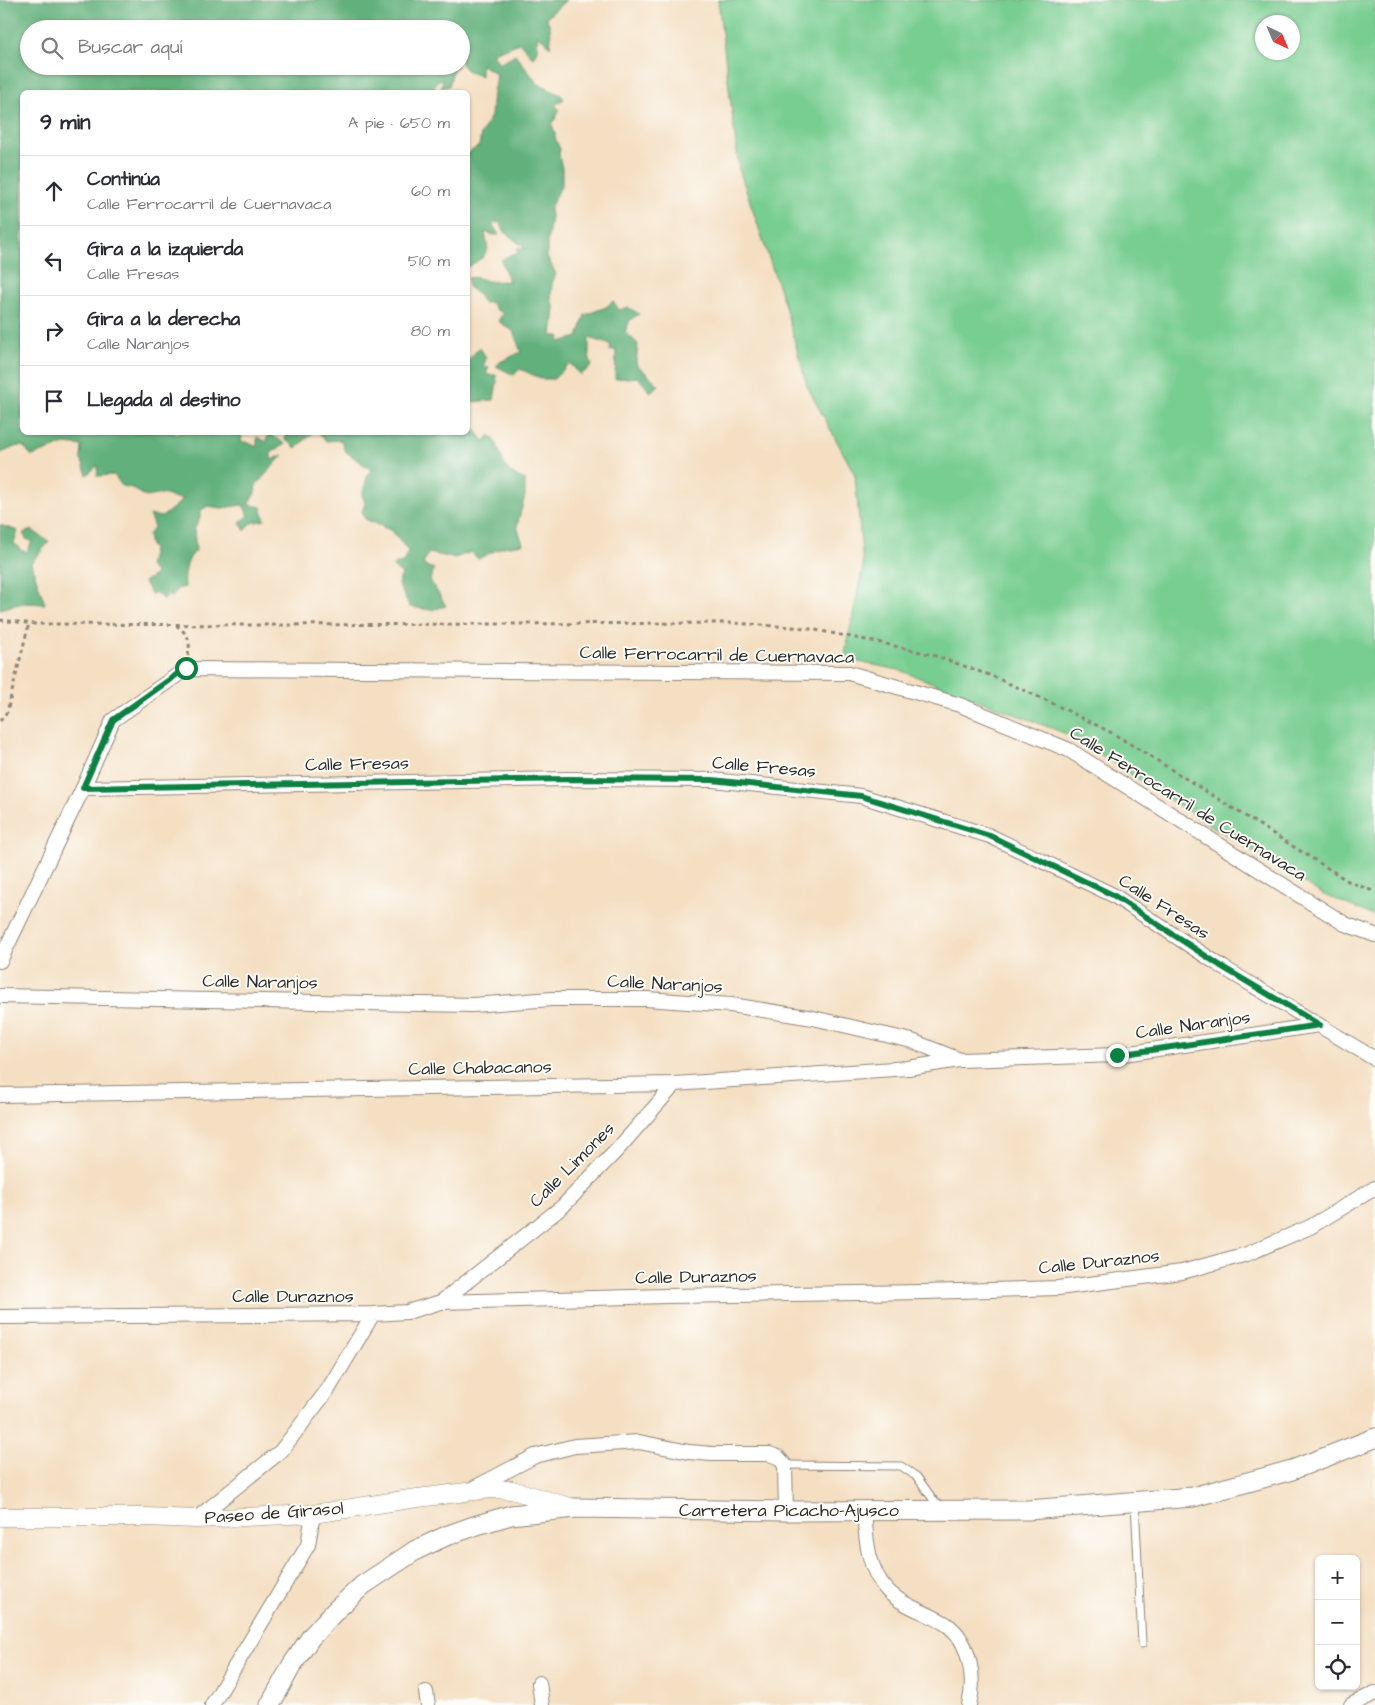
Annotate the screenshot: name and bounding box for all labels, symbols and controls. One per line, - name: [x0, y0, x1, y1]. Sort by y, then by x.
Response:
- north arrow: [1255, 15, 1300, 60]
- search box: [20, 20, 470, 75]
- icon: search: [38, 34, 66, 62]
- text: Buscar aquí: [78, 34, 182, 61]
- text: 9 min: [40, 108, 90, 137]
- text: A pie · 650 m: [348, 112, 450, 134]
- text: Continúa: [87, 166, 160, 193]
- icon: ahead: [40, 177, 68, 205]
- text: 60 m: [411, 180, 450, 202]
- text: Calle Ferrocarril de Cuernavaca: [87, 193, 331, 215]
- text: Gira a la izquierda: [87, 236, 243, 263]
- icon: left: [40, 247, 68, 275]
- text: 510 m: [408, 250, 450, 272]
- text: Calle Fresas: [87, 263, 179, 285]
- text: Gira a la derecha: [87, 306, 240, 333]
- icon: right: [40, 317, 68, 345]
- text: 80 m: [411, 320, 450, 342]
- text: Calle Naranjos: [87, 333, 190, 355]
- icon: arrive: [40, 387, 68, 415]
- text: Llegada al destino: [87, 387, 240, 414]
- street label: Calle Ferrocarril de Cuernavaca: [579, 640, 855, 670]
- route start: [175, 657, 198, 680]
- street label: Calle Ferrocarril de Cuernavaca: [1065, 721, 1311, 887]
- street label: Calle Fresas: [711, 750, 817, 784]
- street label: Calle Fresas: [305, 751, 409, 777]
- street label: Calle Fresas: [1114, 868, 1214, 946]
- street label: Calle Naranjos: [202, 968, 318, 996]
- street label: Calle Naranjos: [607, 968, 723, 1000]
- street label: Calle Naranjos: [1134, 1005, 1252, 1045]
- route end: [1106, 1044, 1129, 1067]
- street label: Calle Chabacanos: [408, 1054, 552, 1082]
- street label: Calle Limones: [524, 1117, 620, 1213]
- street label: Calle Duraznos: [1037, 1243, 1161, 1281]
- street label: Calle Duraznos: [635, 1263, 757, 1291]
- street label: Calle Duraznos: [232, 1284, 354, 1309]
- street label: Paseo de Girasol: [204, 1496, 344, 1530]
- street label: Carretera Picacho-Ajusco: [679, 1498, 899, 1523]
- map controls: [1315, 1555, 1360, 1690]
- button: +: [1315, 1555, 1360, 1600]
- button: −: [1315, 1600, 1360, 1645]
- button: locate: [1315, 1645, 1360, 1690]

